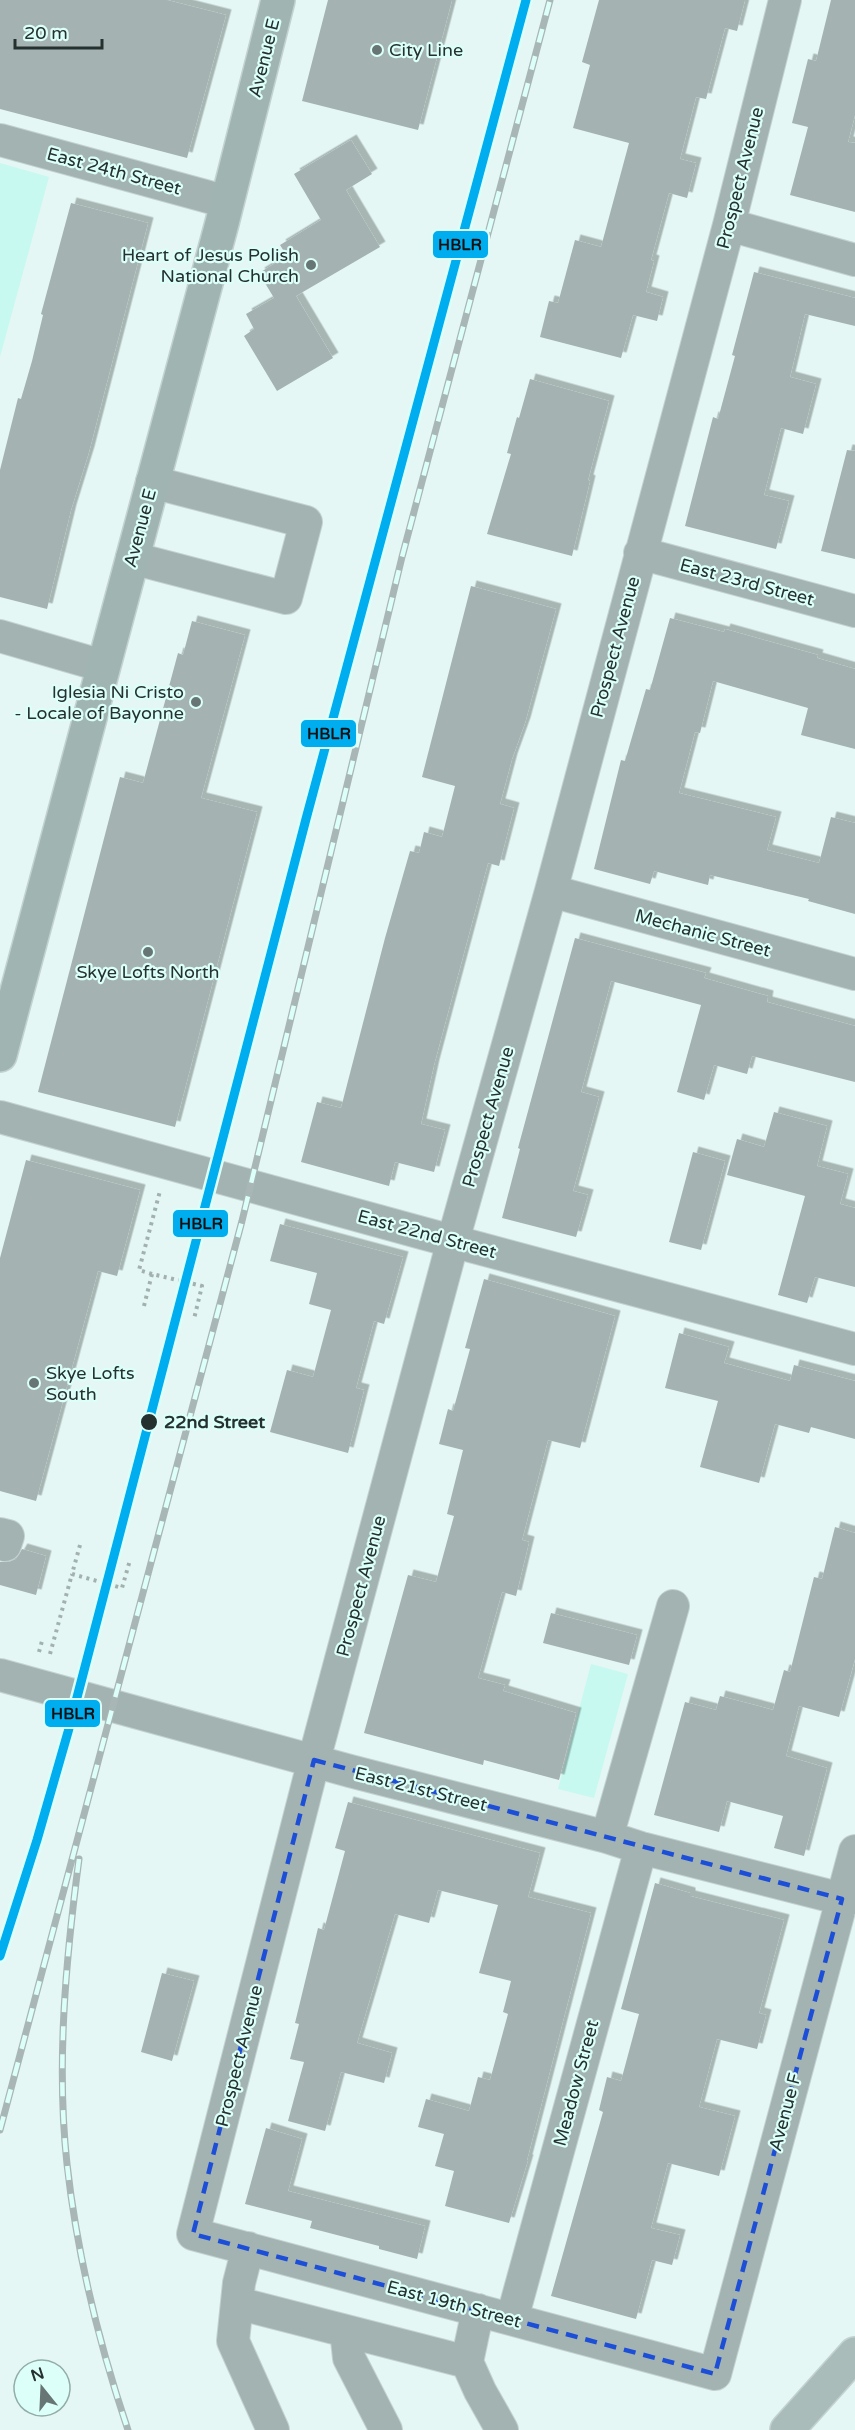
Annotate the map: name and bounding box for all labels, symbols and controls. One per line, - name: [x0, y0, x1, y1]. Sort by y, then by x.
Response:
- scale bar: [15, 12, 102, 50]
- street label: Avenue E: [244, 16, 284, 100]
- text: 20 m: [24, 22, 68, 44]
- place label: City Line: [389, 39, 463, 61]
- marker: City Line: [370, 43, 384, 57]
- street label: Prospect Avenue: [712, 105, 768, 251]
- street label: East 24th Street: [44, 142, 184, 200]
- line badge: HBLR: [432, 230, 489, 259]
- text: HBLR: [438, 235, 482, 255]
- place label: Heart of Jesus Polish National Church: [122, 244, 299, 287]
- marker: Heart of Jesus Polish National Church: [304, 258, 318, 272]
- street label: Avenue E: [119, 486, 161, 570]
- street label: East 23rd Street: [677, 553, 817, 611]
- street label: Prospect Avenue: [586, 574, 644, 720]
- place label: Iglesia Ni Cristo - Locale of Bayonne: [14, 681, 184, 724]
- marker: Iglesia Ni Cristo - Locale of Bayonne: [189, 695, 203, 709]
- line badge: HBLR: [300, 719, 357, 748]
- text: HBLR: [307, 724, 351, 744]
- street label: Mechanic Street: [633, 904, 773, 962]
- marker: Skye Lofts North: [141, 945, 155, 959]
- place label: Skye Lofts North: [76, 961, 220, 983]
- street label: Prospect Avenue: [457, 1044, 519, 1190]
- street label: East 22nd Street: [355, 1205, 499, 1263]
- line badge: HBLR: [172, 1209, 229, 1238]
- text: HBLR: [179, 1214, 223, 1234]
- place label: Skye Lofts South: [46, 1362, 135, 1405]
- marker: Skye Lofts South: [27, 1376, 41, 1390]
- place label: 22nd Street: [164, 1411, 265, 1433]
- marker: 22nd Street: [139, 1412, 159, 1432]
- street label: Prospect Avenue: [332, 1513, 390, 1659]
- line badge: HBLR: [44, 1699, 101, 1728]
- text: HBLR: [51, 1704, 95, 1724]
- street label: East 21st Street: [352, 1762, 490, 1816]
- street label: Prospect Avenue: [211, 1983, 267, 2129]
- street label: Meadow Street: [549, 2017, 603, 2149]
- street label: Avenue F: [764, 2070, 806, 2154]
- street label: East 19th Street: [384, 2275, 524, 2333]
- north arrow: [12, 2358, 72, 2418]
- text: N: [28, 2363, 47, 2386]

